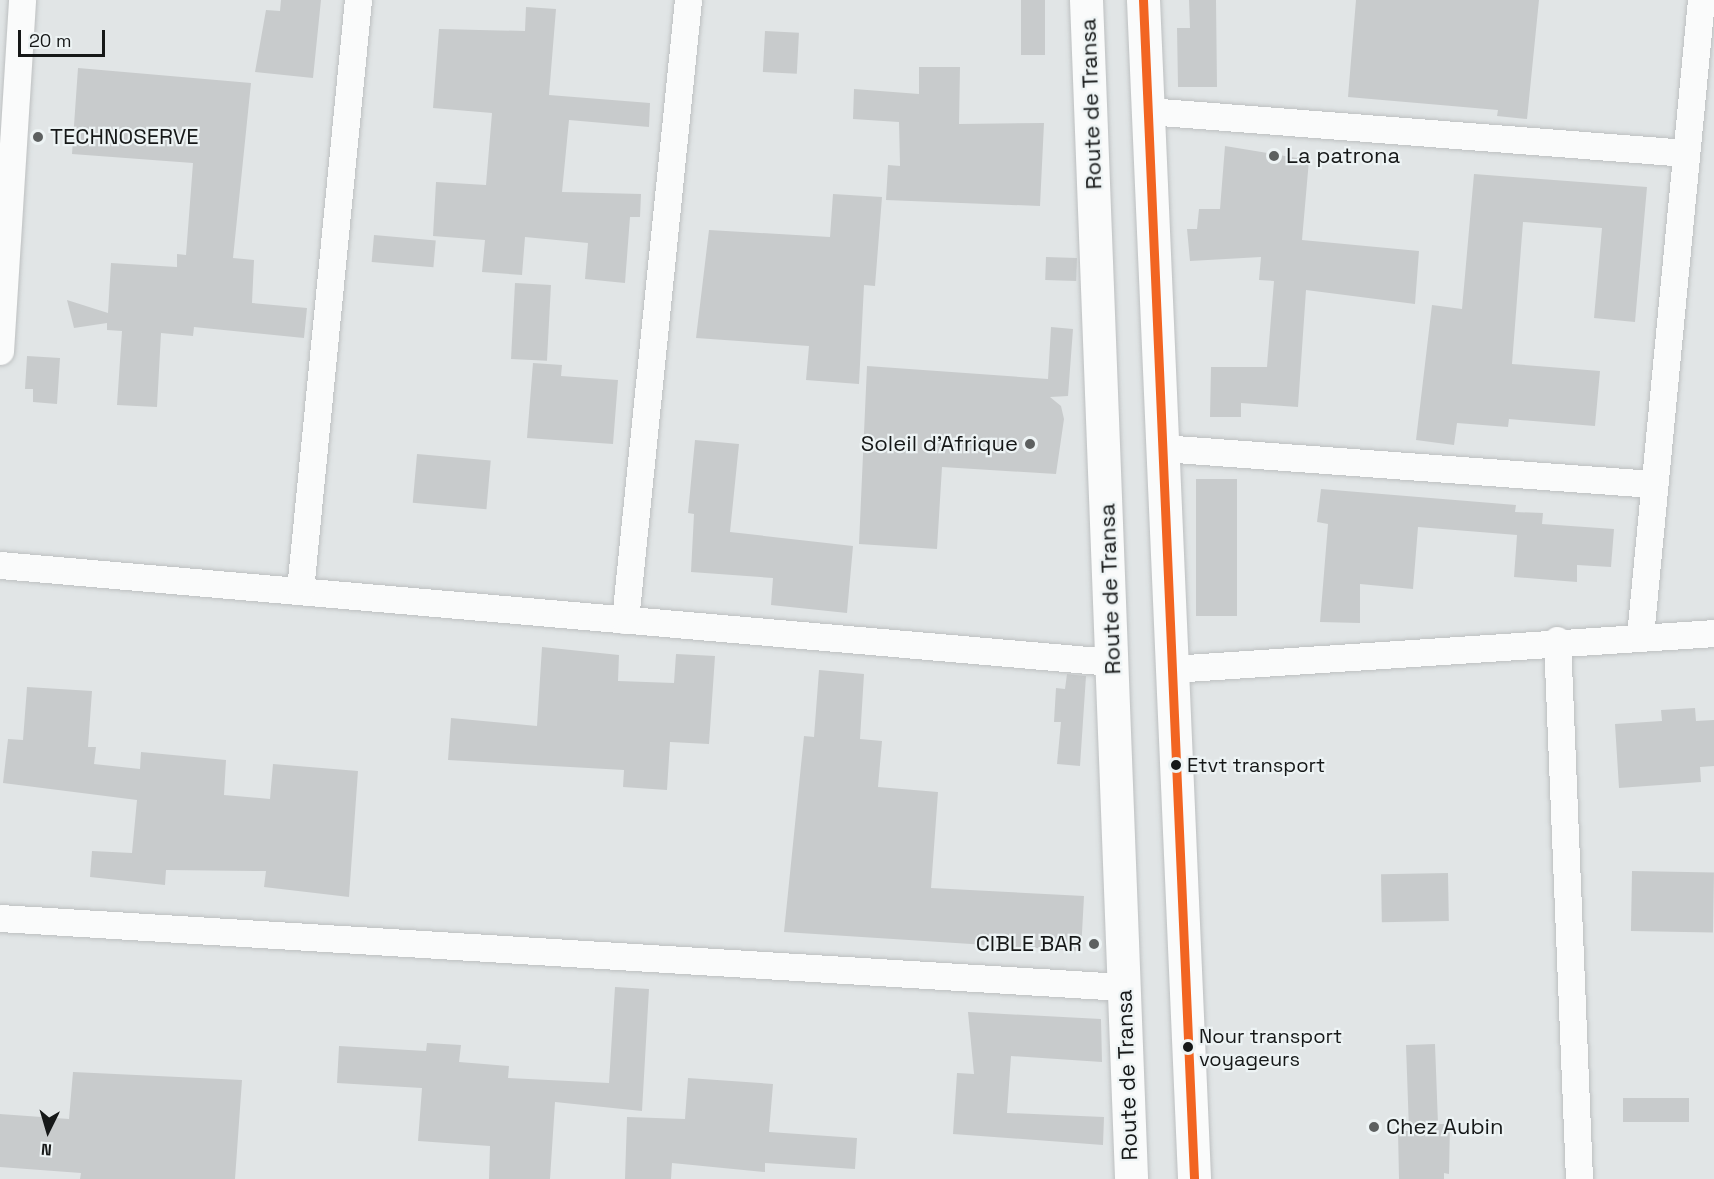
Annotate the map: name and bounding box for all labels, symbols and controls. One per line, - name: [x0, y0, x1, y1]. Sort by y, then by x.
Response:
- scale bar: [21, 18, 108, 56]
- street label: Route de Transa: [1075, 18, 1107, 190]
- text: 20 m: [29, 29, 72, 52]
- place label: TECHNOSERVE: [50, 124, 199, 150]
- marker: TECHNOSERVE: [31, 130, 45, 144]
- place label: La patrona: [1286, 143, 1400, 169]
- marker: La patrona: [1267, 149, 1281, 163]
- place label: Soleil d'Afrique: [861, 431, 1018, 457]
- marker: Soleil d'Afrique: [1023, 437, 1037, 451]
- street label: Route de Transa: [1094, 503, 1126, 675]
- place label: Etvt transport: [1187, 753, 1325, 777]
- marker: Etvt transport: [1170, 759, 1182, 771]
- place label: CIBLE BAR: [976, 931, 1082, 957]
- marker: CIBLE BAR: [1087, 937, 1101, 951]
- street label: Route de Transa: [1111, 989, 1143, 1161]
- place label: Nour transport voyageurs: [1199, 1024, 1342, 1071]
- marker: Nour transport voyageurs: [1182, 1041, 1194, 1053]
- north arrow: [18, 1101, 78, 1161]
- place label: Chez Aubin: [1386, 1114, 1504, 1140]
- marker: Chez Aubin: [1367, 1120, 1381, 1134]
- text: N: [40, 1139, 53, 1160]

